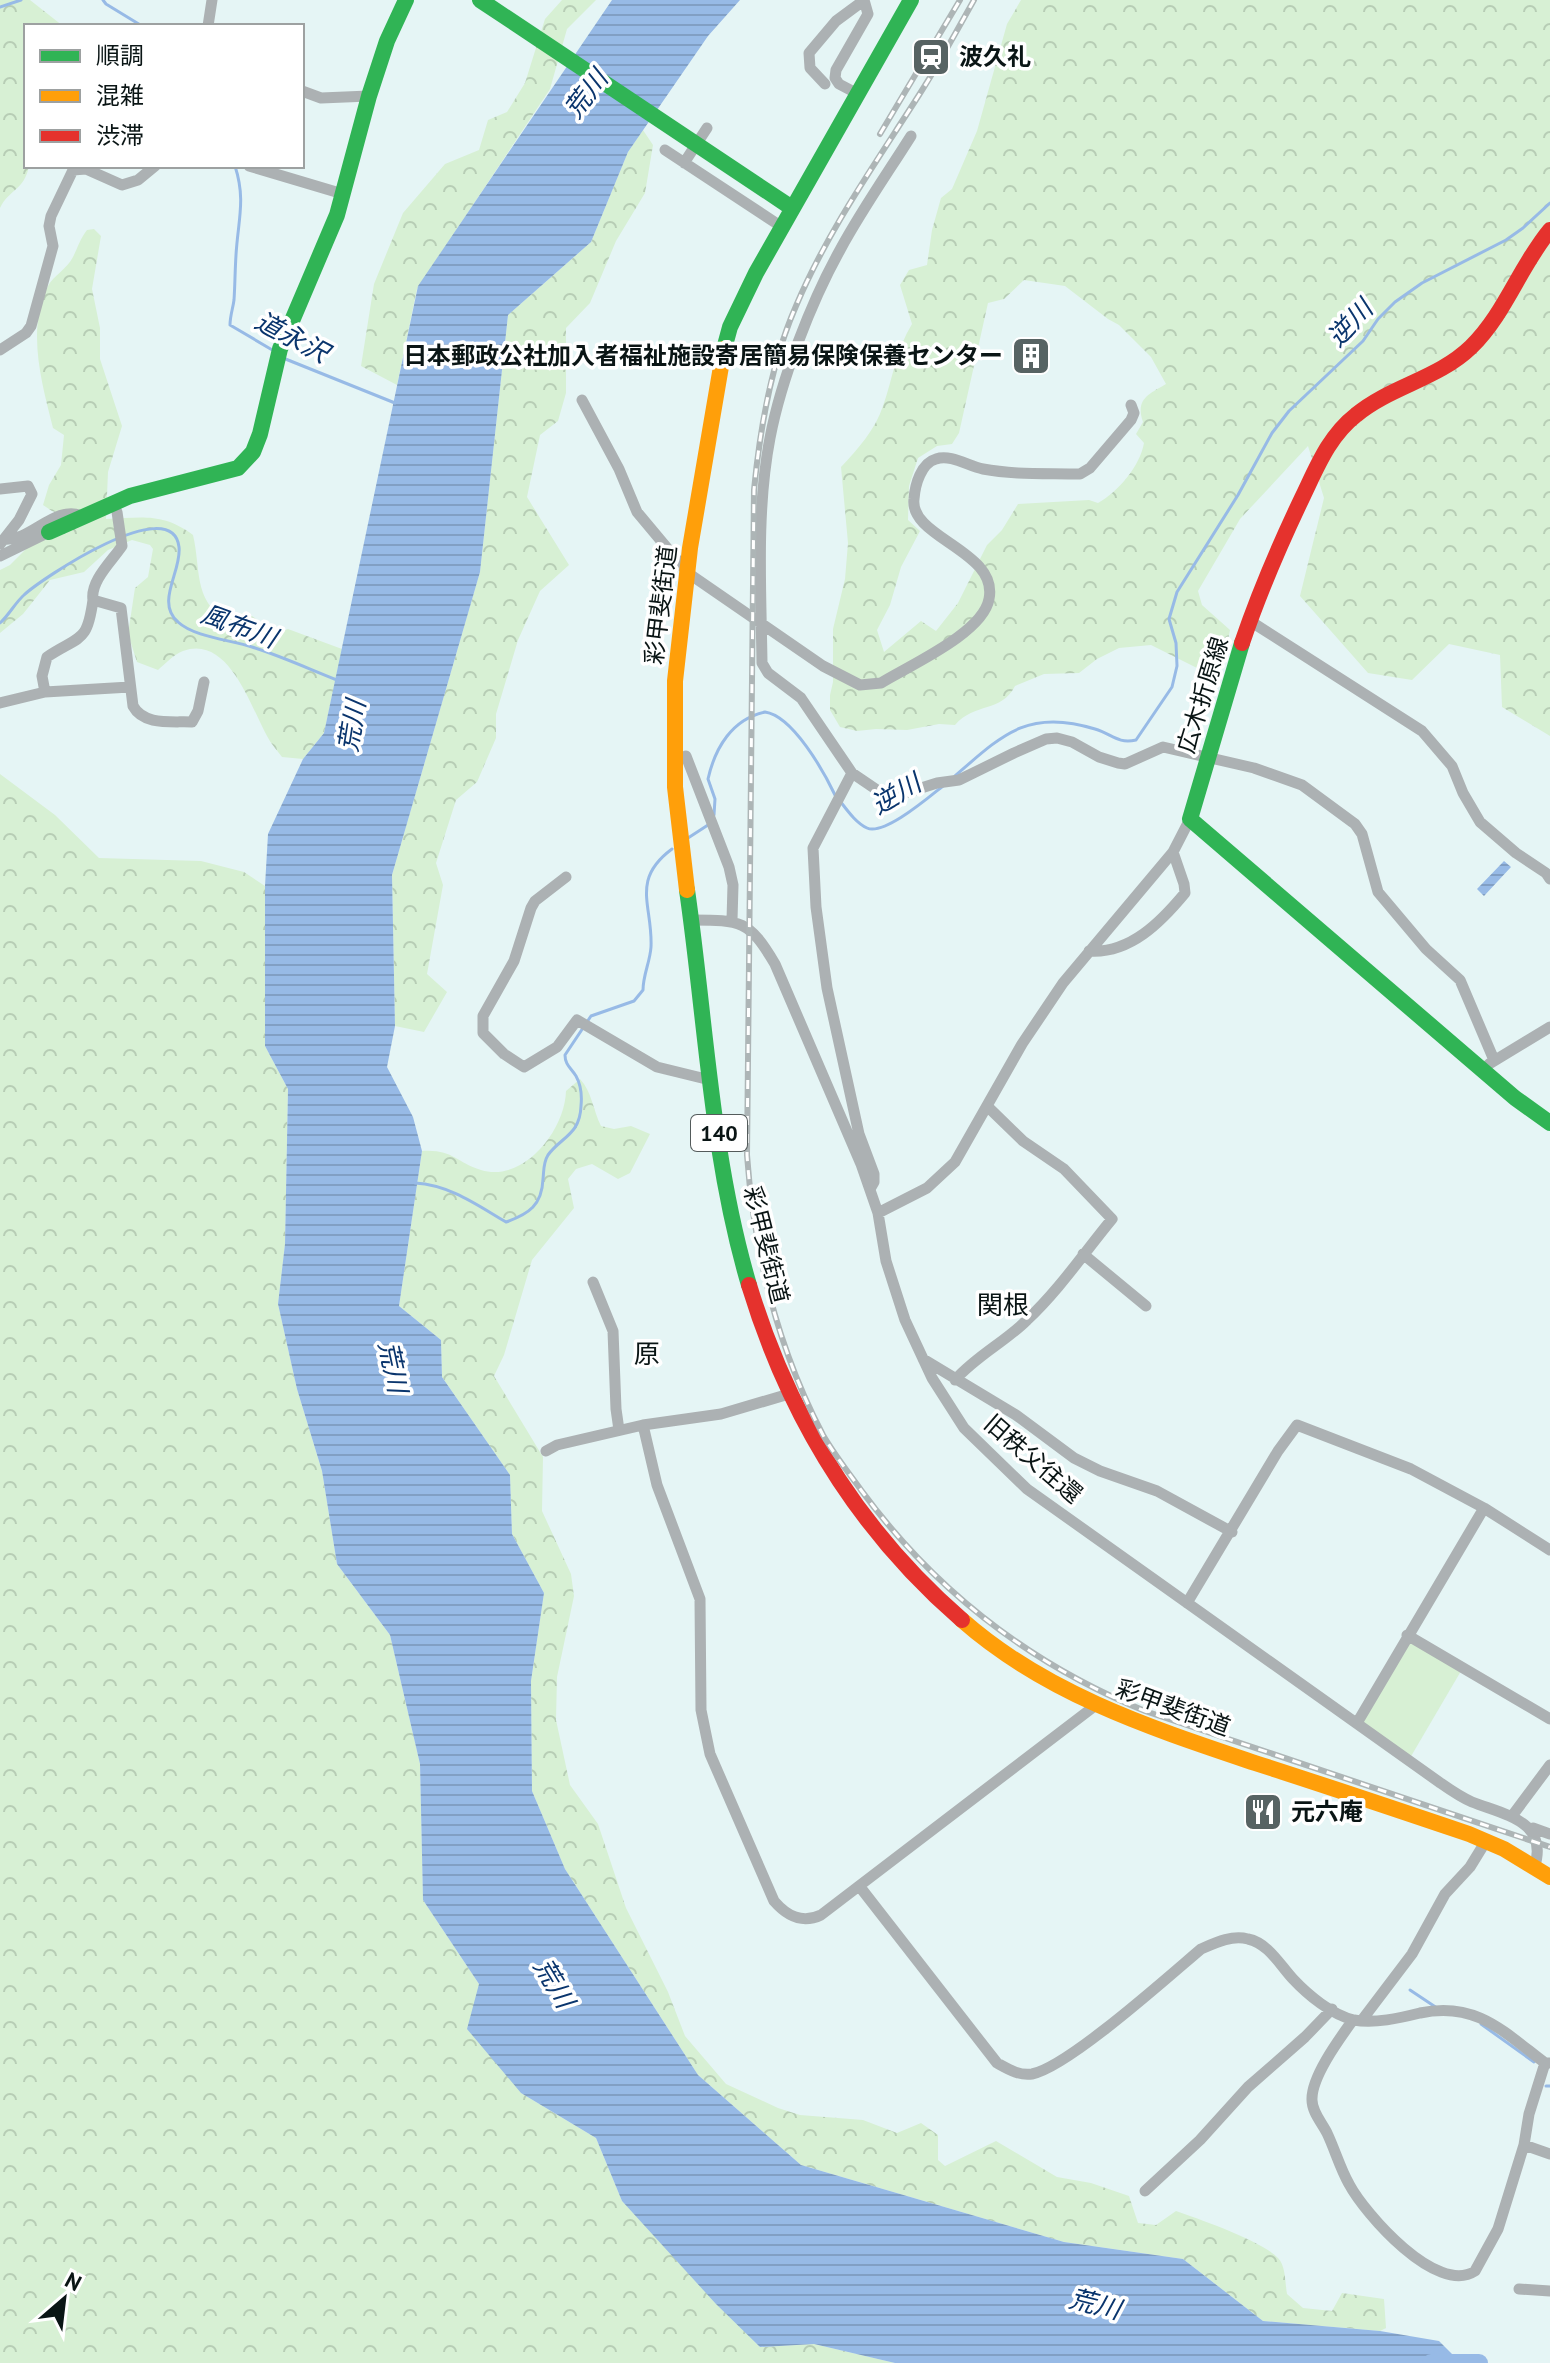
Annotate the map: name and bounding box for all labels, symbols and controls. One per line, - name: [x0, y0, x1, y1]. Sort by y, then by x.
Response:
- legend: [24, 24, 304, 168]
- station icon: 波久礼: [910, 36, 952, 78]
- text: 順調: [96, 40, 144, 71]
- place label: 波久礼: [959, 41, 1031, 72]
- water label: 荒川: [557, 61, 616, 124]
- text: 混雑: [96, 80, 144, 111]
- text: 渋滞: [96, 120, 144, 151]
- water label: 逆川: [1320, 290, 1381, 353]
- water label: 道永沢: [250, 304, 337, 371]
- building icon: 日本郵政公社加入者福祉施設寄居簡易保険保養センター: [1010, 335, 1052, 377]
- place label: 日本郵政公社加入者福祉施設寄居簡易保険保養センター: [403, 340, 1003, 371]
- street label: 彩甲斐街道: [638, 543, 683, 666]
- water label: 風布川: [197, 597, 284, 655]
- street label: 広木折原線: [1170, 633, 1235, 757]
- water label: 荒川: [331, 695, 372, 754]
- water label: 逆川: [865, 764, 929, 821]
- road number: 140: [691, 1115, 747, 1151]
- street label: 彩甲斐街道: [737, 1183, 796, 1307]
- district label: 関根: [977, 1288, 1029, 1321]
- district label: 原: [634, 1337, 660, 1370]
- water label: 荒川: [372, 1338, 416, 1399]
- street label: 旧秩父往還: [978, 1408, 1089, 1510]
- street label: 彩甲斐街道: [1111, 1672, 1235, 1743]
- restaurant icon: 元六庵: [1242, 1791, 1284, 1833]
- place label: 元六庵: [1291, 1796, 1363, 1827]
- water label: 荒川: [527, 1952, 584, 2016]
- north arrow: [24, 2259, 104, 2339]
- text: N: [60, 2266, 86, 2297]
- water label: 荒川: [1066, 2281, 1127, 2327]

